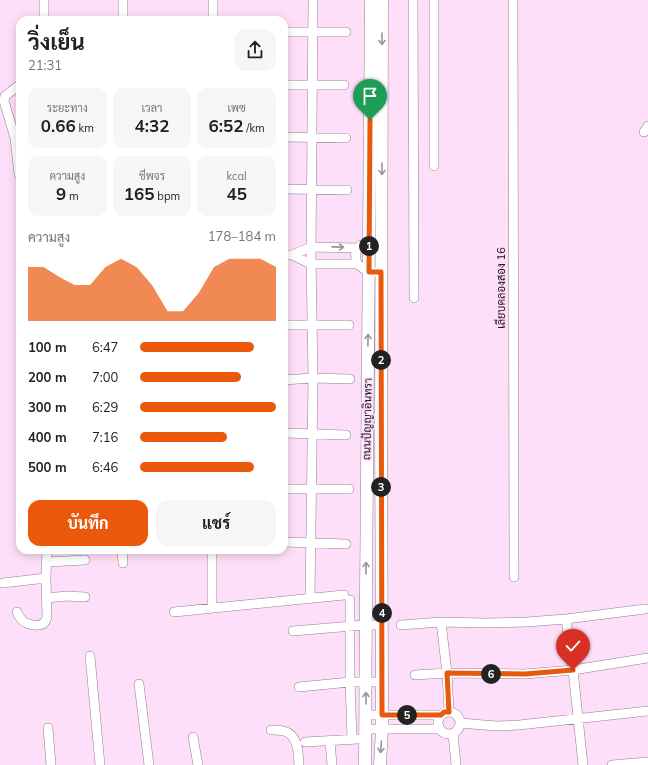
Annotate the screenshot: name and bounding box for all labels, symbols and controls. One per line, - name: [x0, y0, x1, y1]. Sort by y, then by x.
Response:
- text: วิ่งเย็น: [28, 28, 85, 56]
- button: share: [234, 29, 276, 71]
- one-way arrow: [378, 32, 386, 45]
- text: 21:31: [28, 57, 62, 73]
- pin: [353, 79, 387, 120]
- icon: arrive: [359, 85, 381, 107]
- text: ระยะทาง: [47, 101, 88, 115]
- text: เวลา: [142, 101, 162, 115]
- text: เพซ: [228, 101, 246, 115]
- text: 0.66: [41, 115, 76, 136]
- text: 4:32: [135, 115, 169, 136]
- text: 6:52: [209, 115, 243, 136]
- text: km: [76, 121, 94, 135]
- text: /km: [243, 121, 265, 135]
- one-way arrow: [378, 162, 386, 175]
- text: ความสูง: [49, 169, 85, 183]
- text: ชีพจร: [139, 169, 165, 183]
- text: kcal: [227, 169, 247, 183]
- text: 9: [56, 183, 66, 204]
- text: 165: [124, 183, 154, 204]
- text: 45: [226, 183, 247, 204]
- text: m: [66, 189, 79, 203]
- text: bpm: [154, 189, 180, 203]
- text: 178–184 m: [208, 228, 276, 244]
- text: ความสูง: [28, 229, 70, 245]
- pin: 1: [359, 236, 379, 256]
- text: 1: [366, 239, 372, 253]
- one-way arrow: [331, 243, 344, 251]
- street label: เลียบคลองสอง 16: [493, 247, 508, 329]
- one-way arrow: [364, 334, 372, 347]
- text: 100 m: [28, 339, 67, 355]
- text: 6:47: [92, 339, 118, 355]
- pin: 2: [371, 350, 391, 370]
- text: 2: [378, 353, 384, 367]
- text: 200 m: [28, 369, 67, 385]
- text: 7:00: [92, 369, 118, 385]
- street label: ถนนปัญญาอินทรา: [359, 378, 375, 460]
- text: 300 m: [28, 399, 67, 415]
- text: 6:29: [92, 399, 118, 415]
- text: 400 m: [28, 429, 67, 445]
- text: 7:16: [92, 429, 118, 445]
- text: 500 m: [28, 459, 67, 475]
- text: 6:46: [92, 459, 118, 475]
- pin: 3: [371, 477, 391, 497]
- text: 3: [378, 480, 384, 494]
- button: บันทึก: [28, 500, 148, 546]
- button: แชร์: [156, 500, 276, 546]
- one-way arrow: [362, 562, 370, 575]
- pin: 4: [372, 603, 392, 623]
- text: 4: [379, 606, 385, 620]
- pin: [556, 629, 590, 670]
- icon: check: [562, 635, 584, 657]
- pin: 6: [481, 664, 501, 684]
- text: 6: [488, 667, 494, 681]
- one-way arrow: [362, 692, 370, 705]
- pin: 5: [397, 705, 417, 725]
- text: 5: [404, 708, 410, 722]
- one-way arrow: [377, 740, 385, 753]

